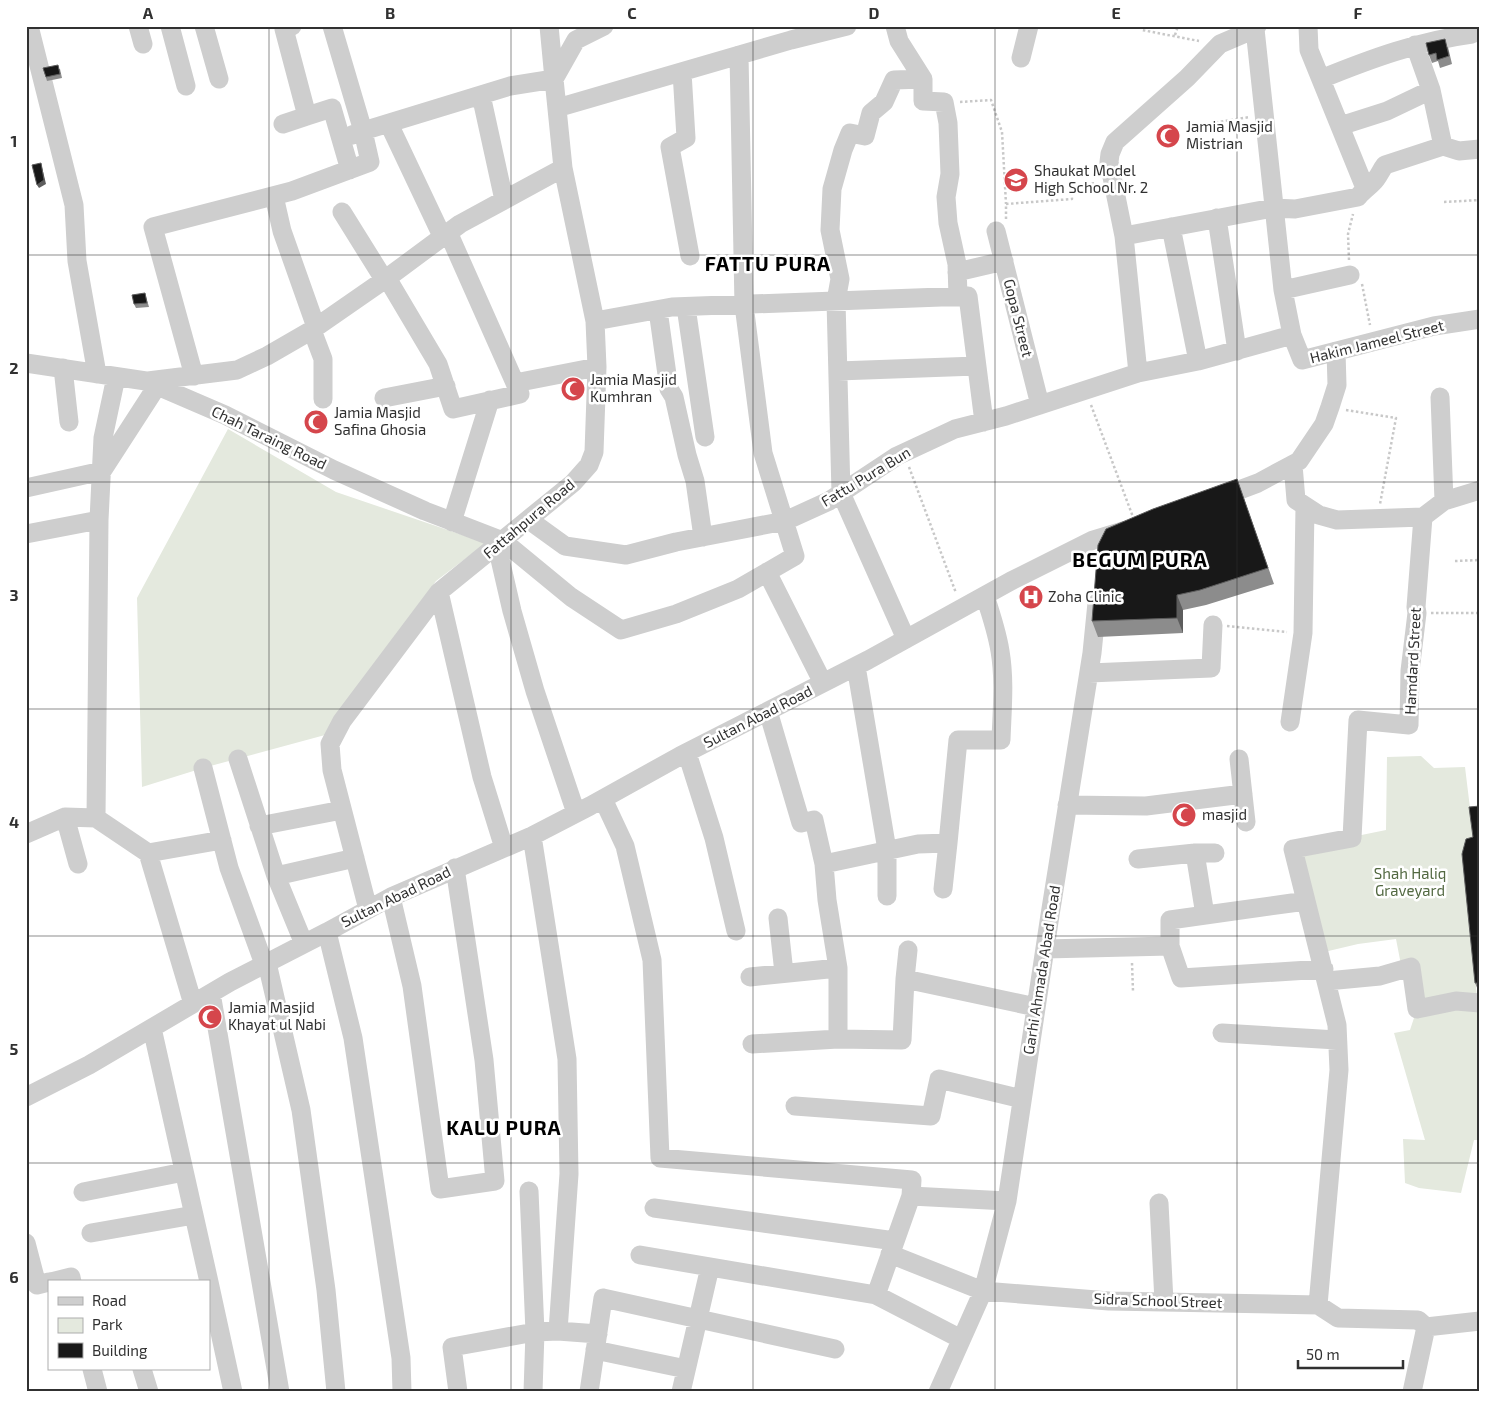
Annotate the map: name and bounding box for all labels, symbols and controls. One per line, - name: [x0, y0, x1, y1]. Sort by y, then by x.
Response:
- text: A: [143, 3, 154, 22]
- text: B: [385, 3, 395, 22]
- text: C: [627, 3, 637, 22]
- text: D: [869, 3, 880, 22]
- text: E: [1111, 3, 1121, 22]
- text: F: [1354, 3, 1363, 22]
- place label: Jamia Masjid Mistrian: [1186, 117, 1273, 152]
- mosque icon: Jamia Masjid Mistrian: [1155, 123, 1181, 149]
- text: 1: [11, 131, 17, 150]
- place label: Shaukat Model High School Nr. 2: [1034, 161, 1148, 196]
- school or university icon: Shaukat Model High School Nr. 2: [1003, 167, 1029, 193]
- district label: FATTU PURA: [705, 251, 831, 275]
- street label: Gopa Street: [1001, 277, 1037, 359]
- street label: Hakim Jameel Street: [1308, 316, 1446, 366]
- text: 2: [9, 358, 19, 377]
- place label: Jamia Masjid Kumhran: [590, 370, 677, 405]
- mosque icon: Jamia Masjid Kumhran: [560, 376, 586, 402]
- street label: Chah Taraing Road: [209, 401, 330, 473]
- place label: Jamia Masjid Safina Ghosia: [334, 403, 426, 438]
- mosque icon: Jamia Masjid Safina Ghosia: [303, 409, 329, 435]
- street label: Fattu Pura Bun: [818, 442, 913, 510]
- street label: Fattahpura Road: [479, 475, 578, 562]
- district label: BEGUM PURA: [1072, 547, 1208, 571]
- hospital icon: Zoha Clinic: [1018, 584, 1044, 610]
- text: 3: [9, 585, 19, 604]
- place label: Zoha Clinic: [1048, 587, 1122, 605]
- street label: Hamdard Street: [1400, 606, 1424, 715]
- street label: Sultan Abad Road: [700, 681, 815, 751]
- mosque icon: masjid: [1171, 802, 1197, 828]
- place label: masjid: [1202, 805, 1247, 824]
- text: 4: [9, 812, 19, 831]
- street label: Sultan Abad Road: [338, 862, 453, 930]
- park label: Shah Haliq Graveyard: [1374, 864, 1446, 899]
- street label: Garhi Ahmada Abad Road: [1019, 884, 1063, 1056]
- place label: Jamia Masjid Khayat ul Nabi: [228, 998, 326, 1033]
- mosque icon: Jamia Masjid Khayat ul Nabi: [197, 1004, 223, 1030]
- text: 5: [10, 1039, 19, 1058]
- district label: KALU PURA: [446, 1115, 562, 1139]
- text: 6: [9, 1267, 19, 1286]
- legend: [48, 1280, 210, 1370]
- street label: Sidra School Street: [1093, 1289, 1223, 1311]
- text: Road: [92, 1291, 127, 1309]
- text: Park: [92, 1315, 123, 1333]
- scale bar: [1298, 1338, 1404, 1370]
- text: Building: [92, 1341, 148, 1359]
- text: 50 m: [1306, 1345, 1340, 1363]

